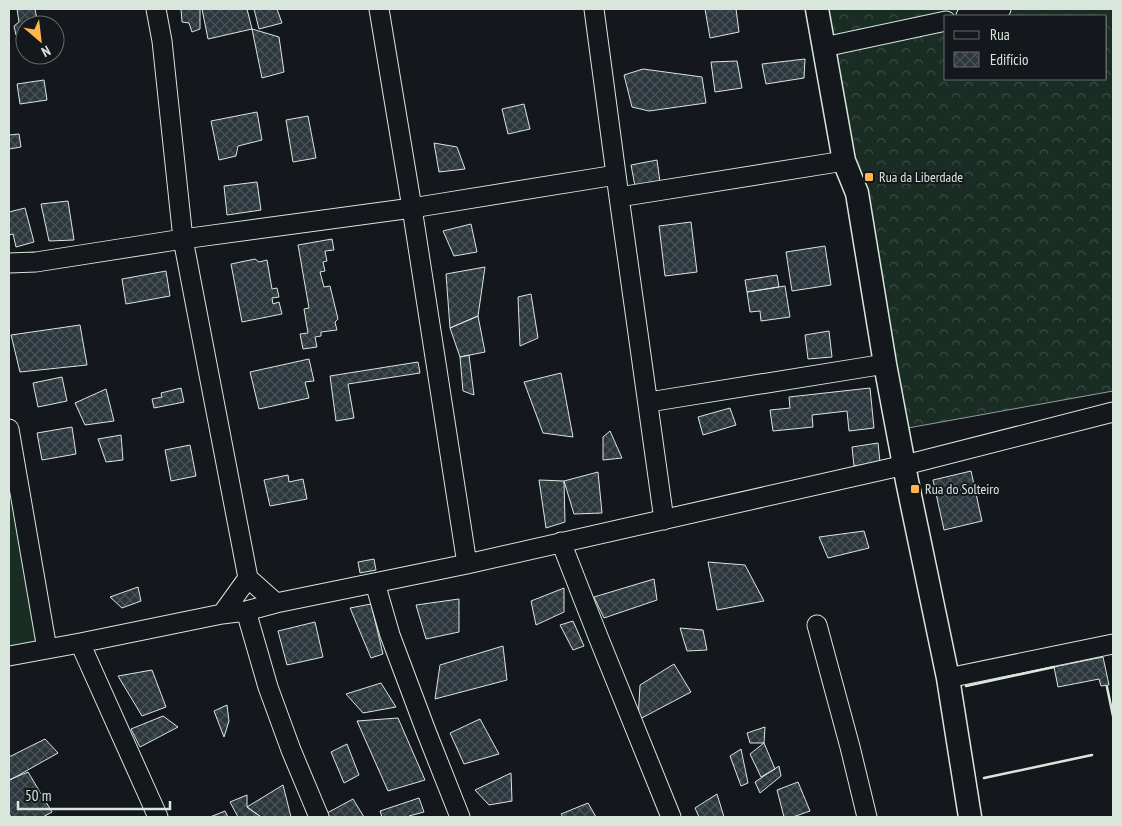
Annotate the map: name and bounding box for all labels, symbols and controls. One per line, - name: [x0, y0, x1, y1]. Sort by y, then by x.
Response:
- north arrow: [15, 15, 65, 65]
- legend: [944, 15, 1107, 80]
- text: Rua: [990, 25, 1010, 44]
- text: N: [39, 42, 54, 61]
- text: Edifício: [990, 50, 1028, 69]
- place label: Rua da Liberdade: [879, 168, 963, 186]
- marker: Rua da Liberdade: [863, 171, 875, 183]
- place label: Rua do Solteiro: [925, 480, 999, 498]
- marker: Rua do Solteiro: [909, 483, 921, 495]
- scale bar: [18, 778, 170, 810]
- text: 50 m: [25, 786, 51, 805]

